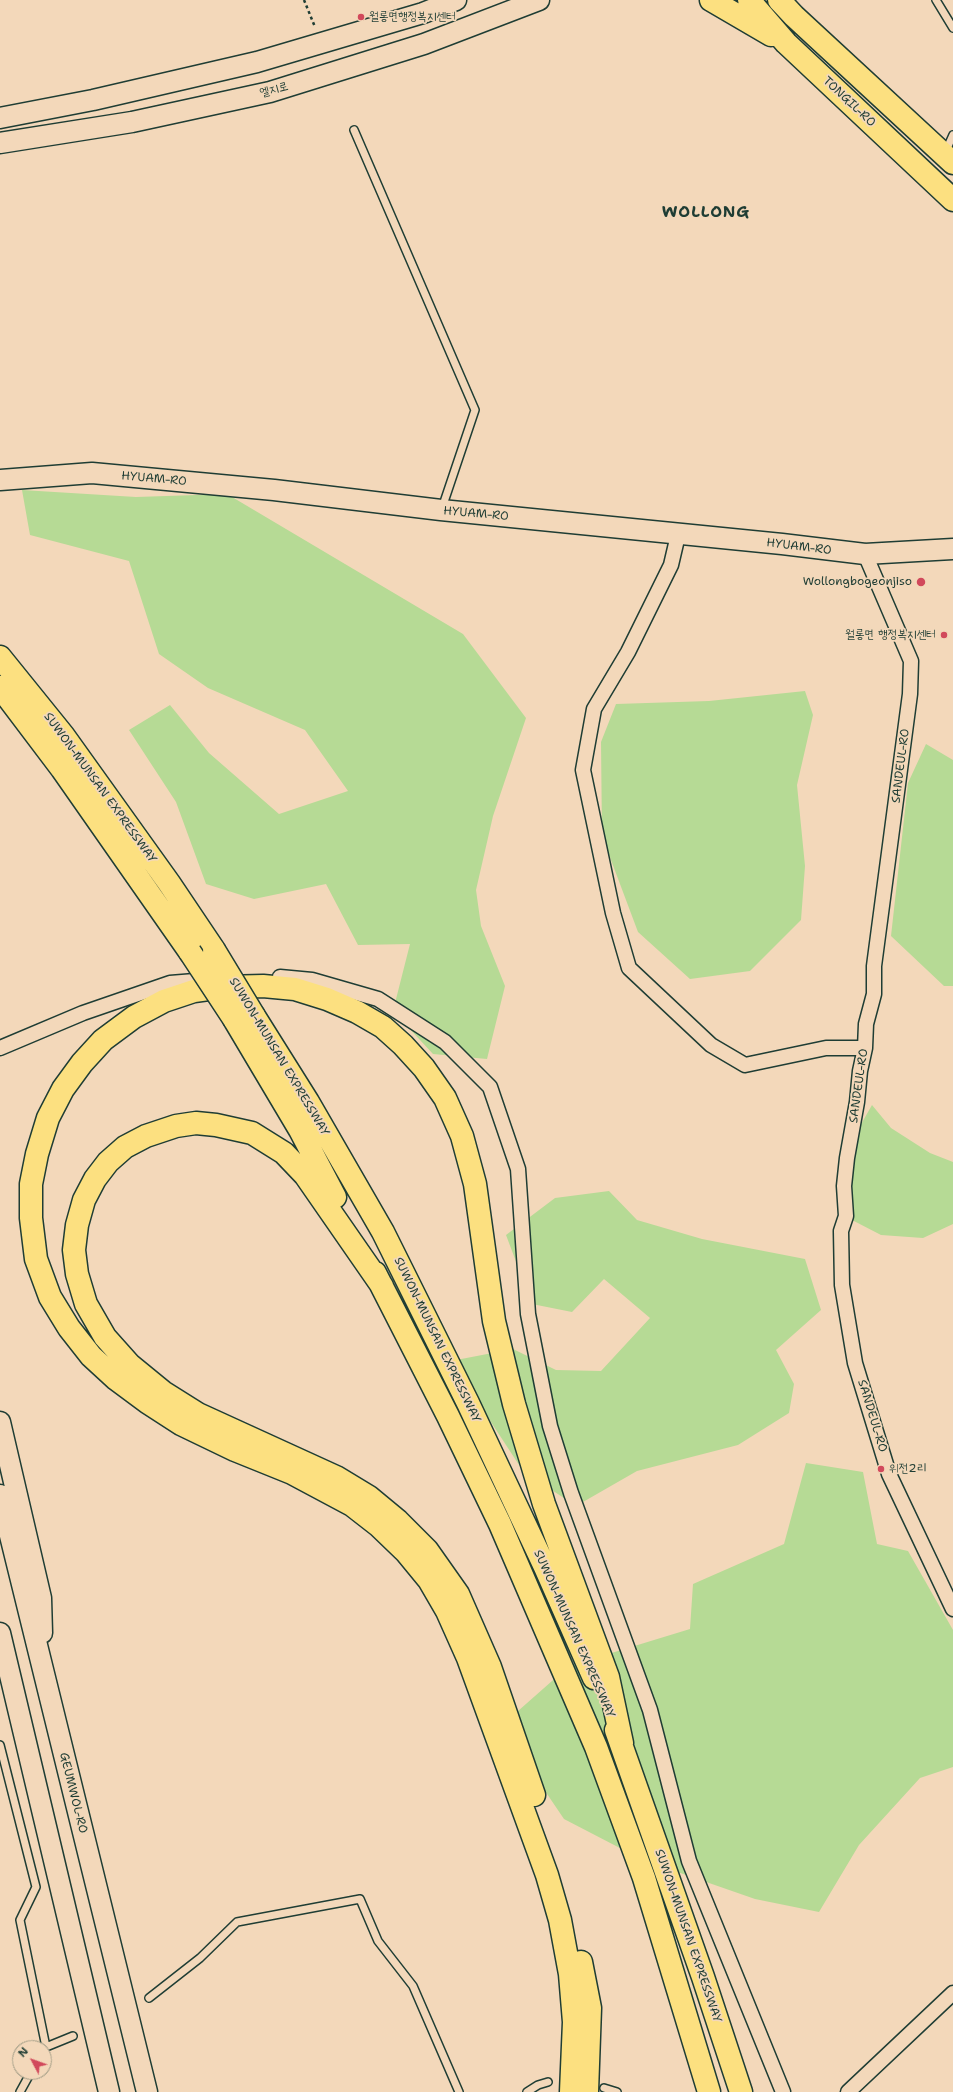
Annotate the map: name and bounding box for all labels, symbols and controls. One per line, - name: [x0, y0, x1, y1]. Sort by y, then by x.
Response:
- place label: 월롱면행정복지센터: [369, 10, 456, 24]
- marker: 월롱면행정복지센터: [356, 12, 366, 22]
- street label: TONGIL-RO: [820, 74, 878, 130]
- street label: 엘지로: [258, 79, 290, 101]
- district label: WOLLONG: [662, 203, 750, 223]
- street label: HYUAM-RO: [121, 469, 187, 489]
- street label: HYUAM-RO: [443, 504, 509, 524]
- street label: HYUAM-RO: [766, 536, 832, 558]
- place label: Wollongbogeonjiso: [803, 575, 912, 589]
- marker: Wollongbogeonjiso: [915, 576, 927, 588]
- place label: 월롱면 행정복지센터: [845, 628, 936, 642]
- marker: 월롱면 행정복지센터: [939, 630, 949, 640]
- street label: SUWON-MUNSAN EXPRESSWAY: [41, 710, 159, 866]
- street label: SANDEUL-RO: [889, 728, 913, 804]
- street label: SUWON-MUNSAN EXPRESSWAY: [226, 975, 332, 1139]
- street label: SANDEUL-RO: [847, 1048, 871, 1124]
- street label: SUWON-MUNSAN EXPRESSWAY: [391, 1255, 483, 1425]
- street label: SANDEUL-RO: [854, 1378, 890, 1454]
- place label: 위전2리: [889, 1462, 926, 1476]
- marker: 위전2리: [876, 1464, 886, 1474]
- street label: SUWON-MUNSAN EXPRESSWAY: [530, 1548, 618, 1720]
- street label: GEUMWOL-RO: [56, 1751, 90, 1835]
- street label: SUWON-MUNSAN EXPRESSWAY: [651, 1847, 725, 2025]
- north arrow: [12, 2040, 52, 2080]
- text: N: [15, 2044, 32, 2061]

